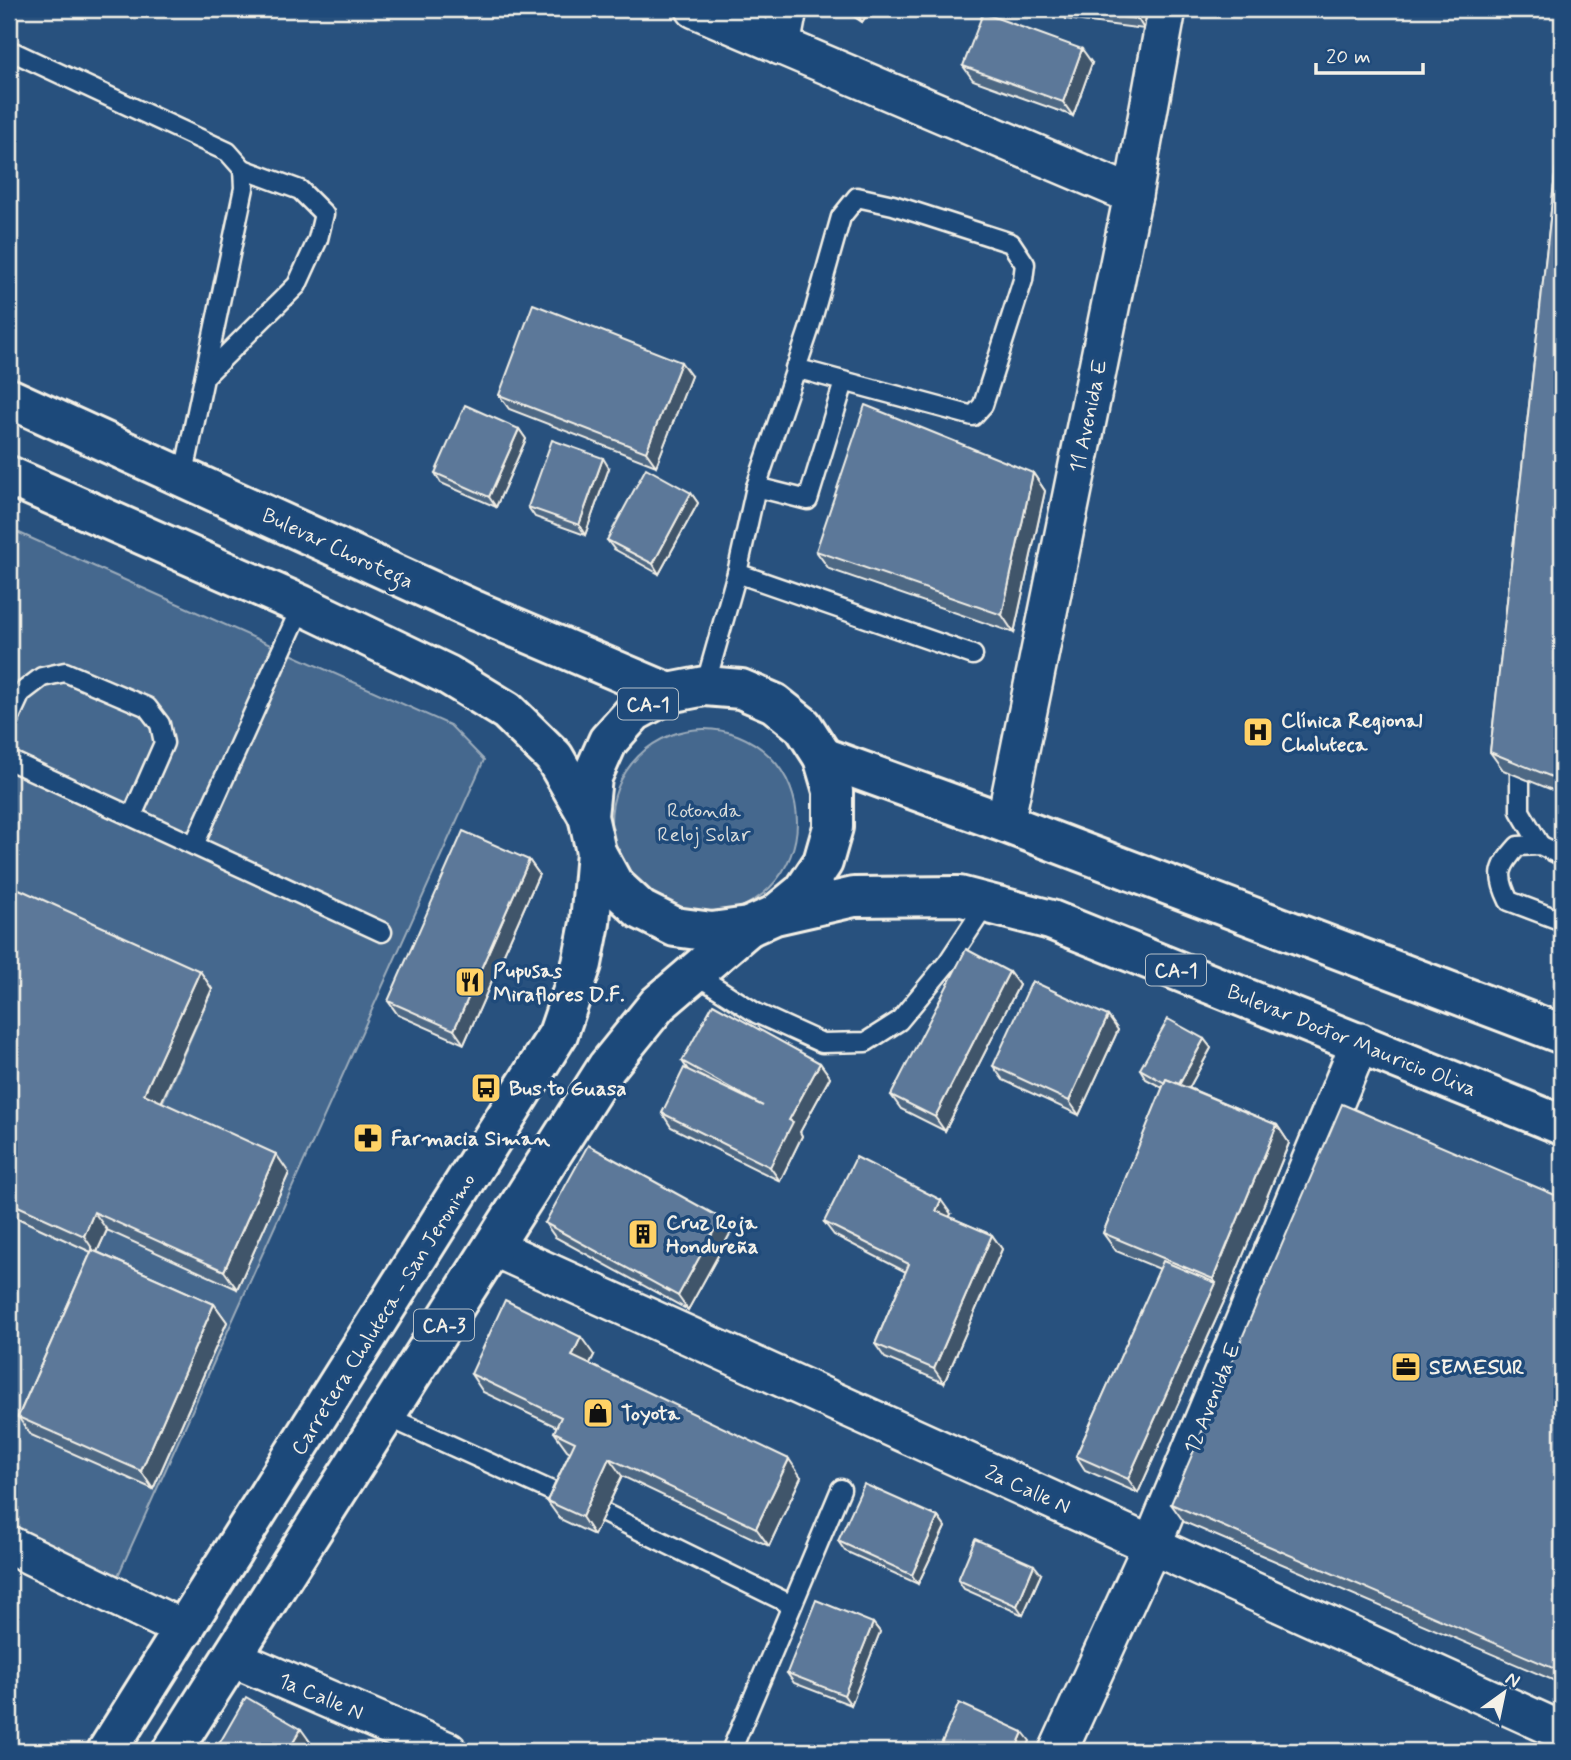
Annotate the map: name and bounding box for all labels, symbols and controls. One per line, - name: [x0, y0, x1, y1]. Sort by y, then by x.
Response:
- scale bar: [1316, 32, 1422, 76]
- text: 20 m: [1326, 43, 1371, 71]
- street label: 11 Avenida E: [1063, 357, 1115, 475]
- street label: Bulevar Chorotega: [257, 502, 418, 598]
- road number: CA-1: [618, 688, 678, 720]
- place label: Clínica Regional Choluteca: [1281, 707, 1423, 759]
- hospital icon: Clínica Regional Choluteca: [1241, 715, 1275, 749]
- park label: Rotonda Reloj Solar: [657, 797, 751, 849]
- road number: CA-1: [1146, 954, 1206, 986]
- place label: Pupusas Miraflores D.F.: [493, 957, 625, 1009]
- restaurant icon: Pupusas Miraflores D.F.: [453, 965, 487, 999]
- street label: Bulevar Doctor Mauricio Oliva: [1223, 978, 1480, 1104]
- bus stop icon: Bus to Guasa: [469, 1071, 503, 1105]
- place label: Bus to Guasa: [509, 1075, 627, 1103]
- pharmacy icon: Farmacia Siman: [351, 1121, 385, 1155]
- place label: Farmacia Siman: [391, 1125, 551, 1153]
- street label: Carretera Choluteca - San Jeronimo: [285, 1168, 483, 1461]
- place label: Cruz Roja Hondureña: [666, 1209, 759, 1261]
- building icon: Cruz Roja Hondureña: [626, 1217, 660, 1251]
- road number: CA-3: [414, 1310, 474, 1340]
- street label: 12 Avenida E: [1178, 1339, 1248, 1458]
- office icon: SEMESUR: [1389, 1350, 1423, 1384]
- place label: SEMESUR: [1429, 1354, 1524, 1382]
- shop icon: Toyota: [581, 1396, 615, 1430]
- place label: Toyota: [621, 1400, 681, 1428]
- street label: 2a Calle N: [980, 1459, 1075, 1521]
- north arrow: [1470, 1658, 1540, 1728]
- street label: 1a Calle N: [274, 1666, 367, 1727]
- text: N: [1500, 1666, 1525, 1694]

